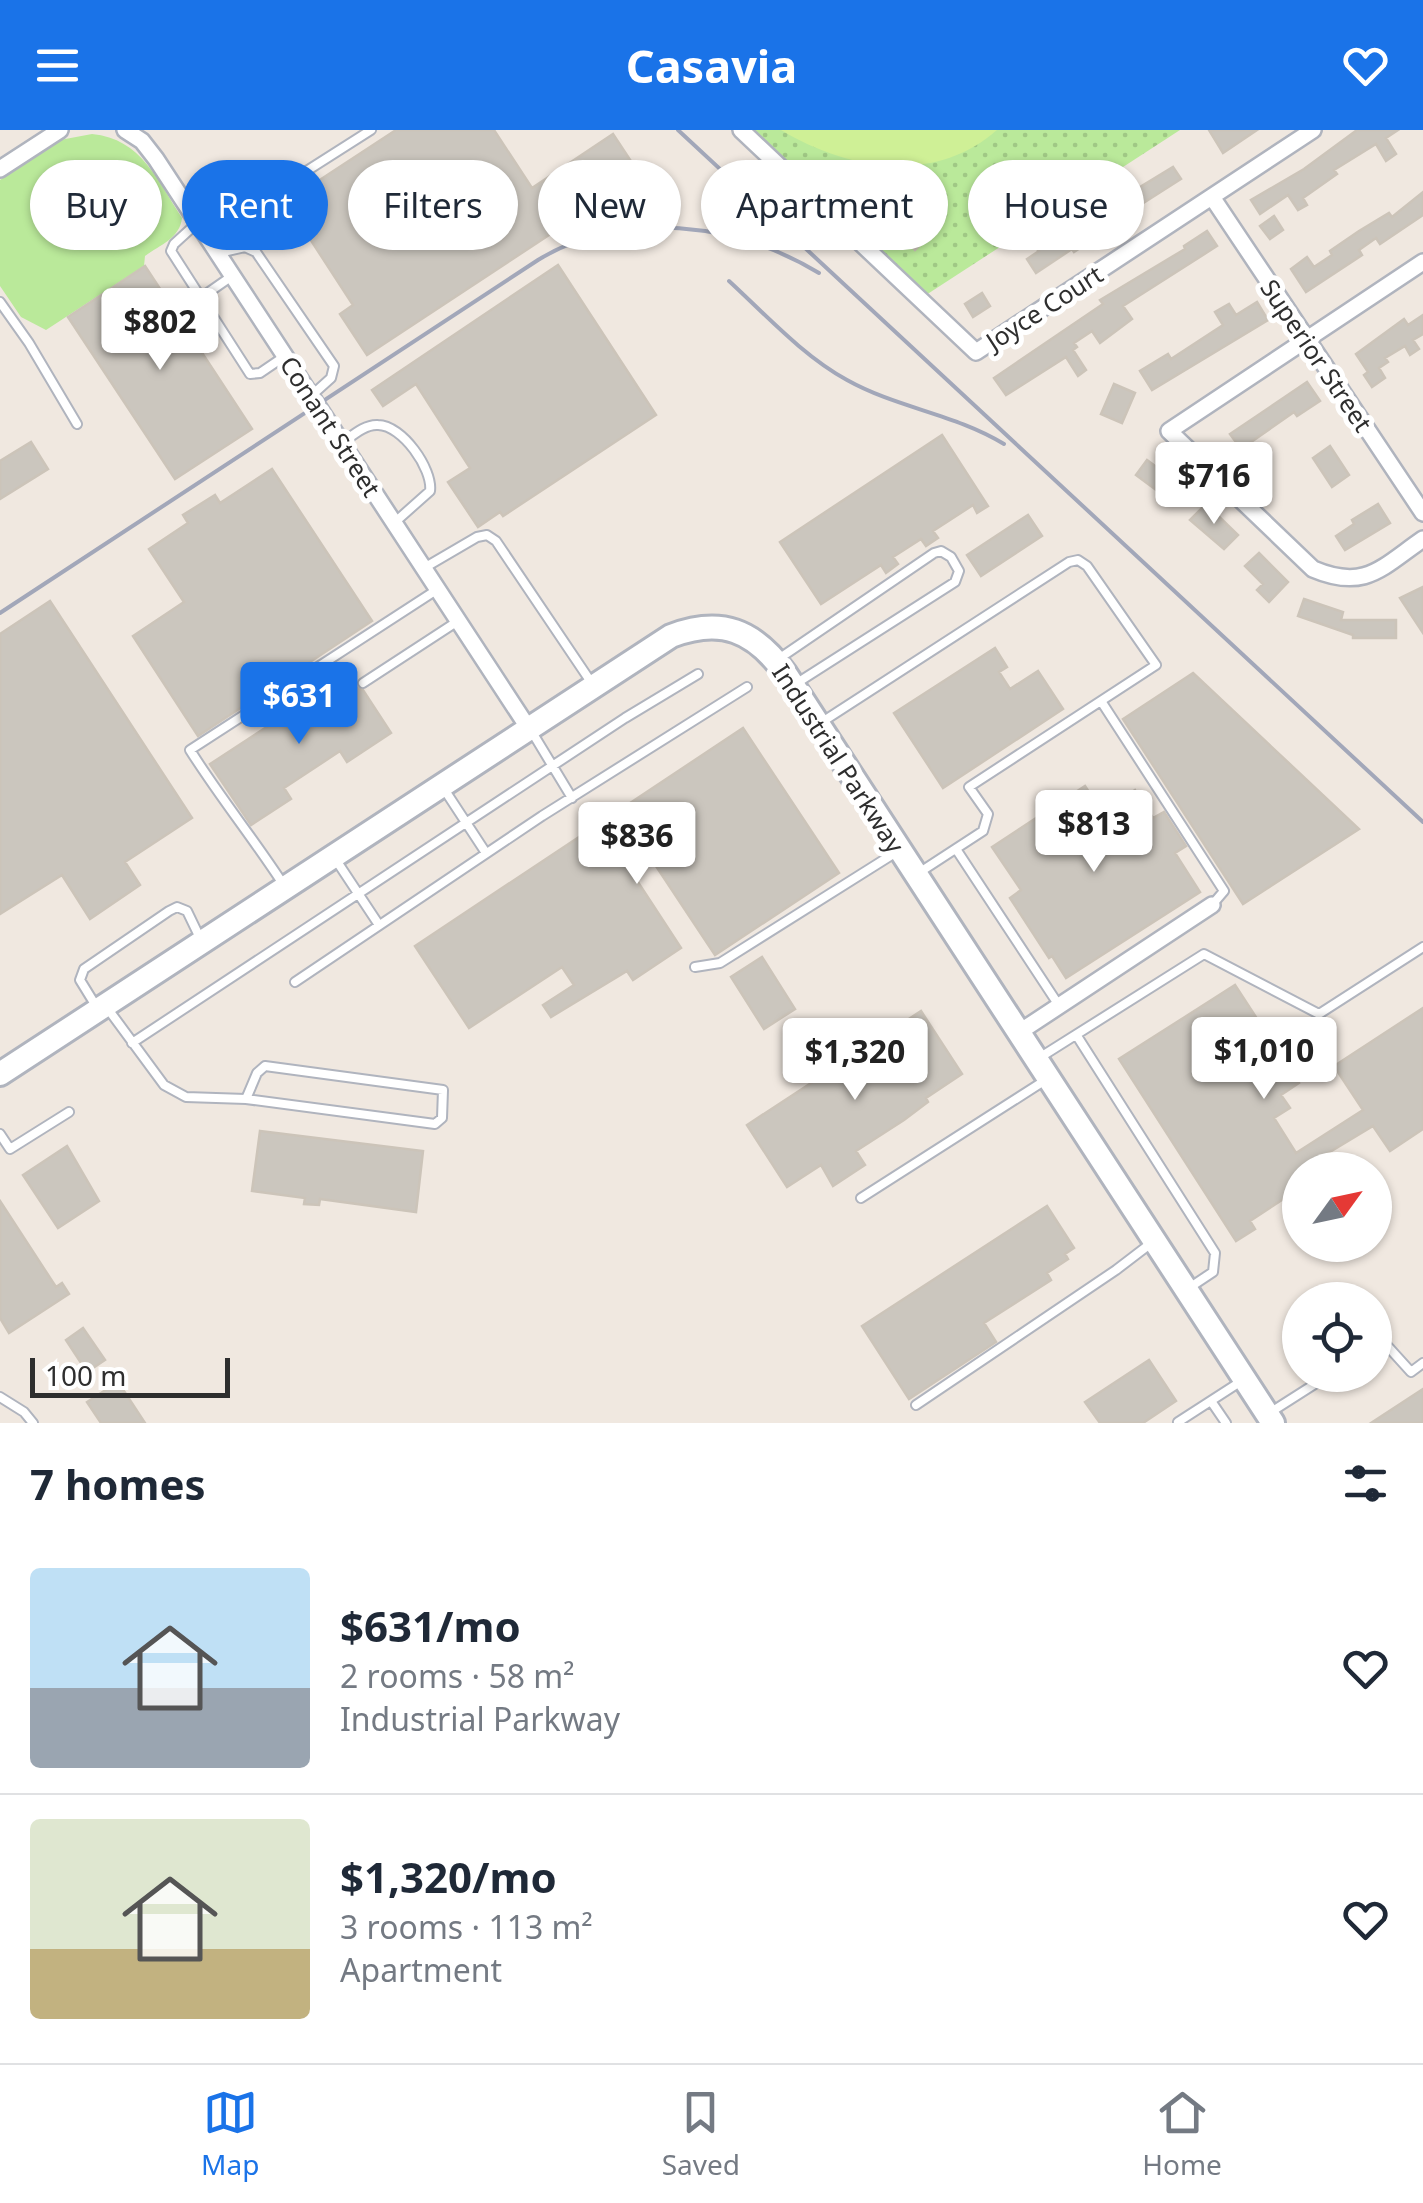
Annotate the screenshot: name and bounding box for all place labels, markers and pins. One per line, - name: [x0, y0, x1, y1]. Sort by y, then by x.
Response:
- pin: $802: [101, 288, 219, 373]
- pin: $716: [1155, 442, 1273, 527]
- pin: $631: [240, 662, 358, 747]
- pin: $813: [1035, 790, 1153, 875]
- pin: $836: [578, 802, 696, 887]
- pin: $1,010: [1183, 1017, 1345, 1102]
- pin: $1,320: [774, 1018, 936, 1103]

